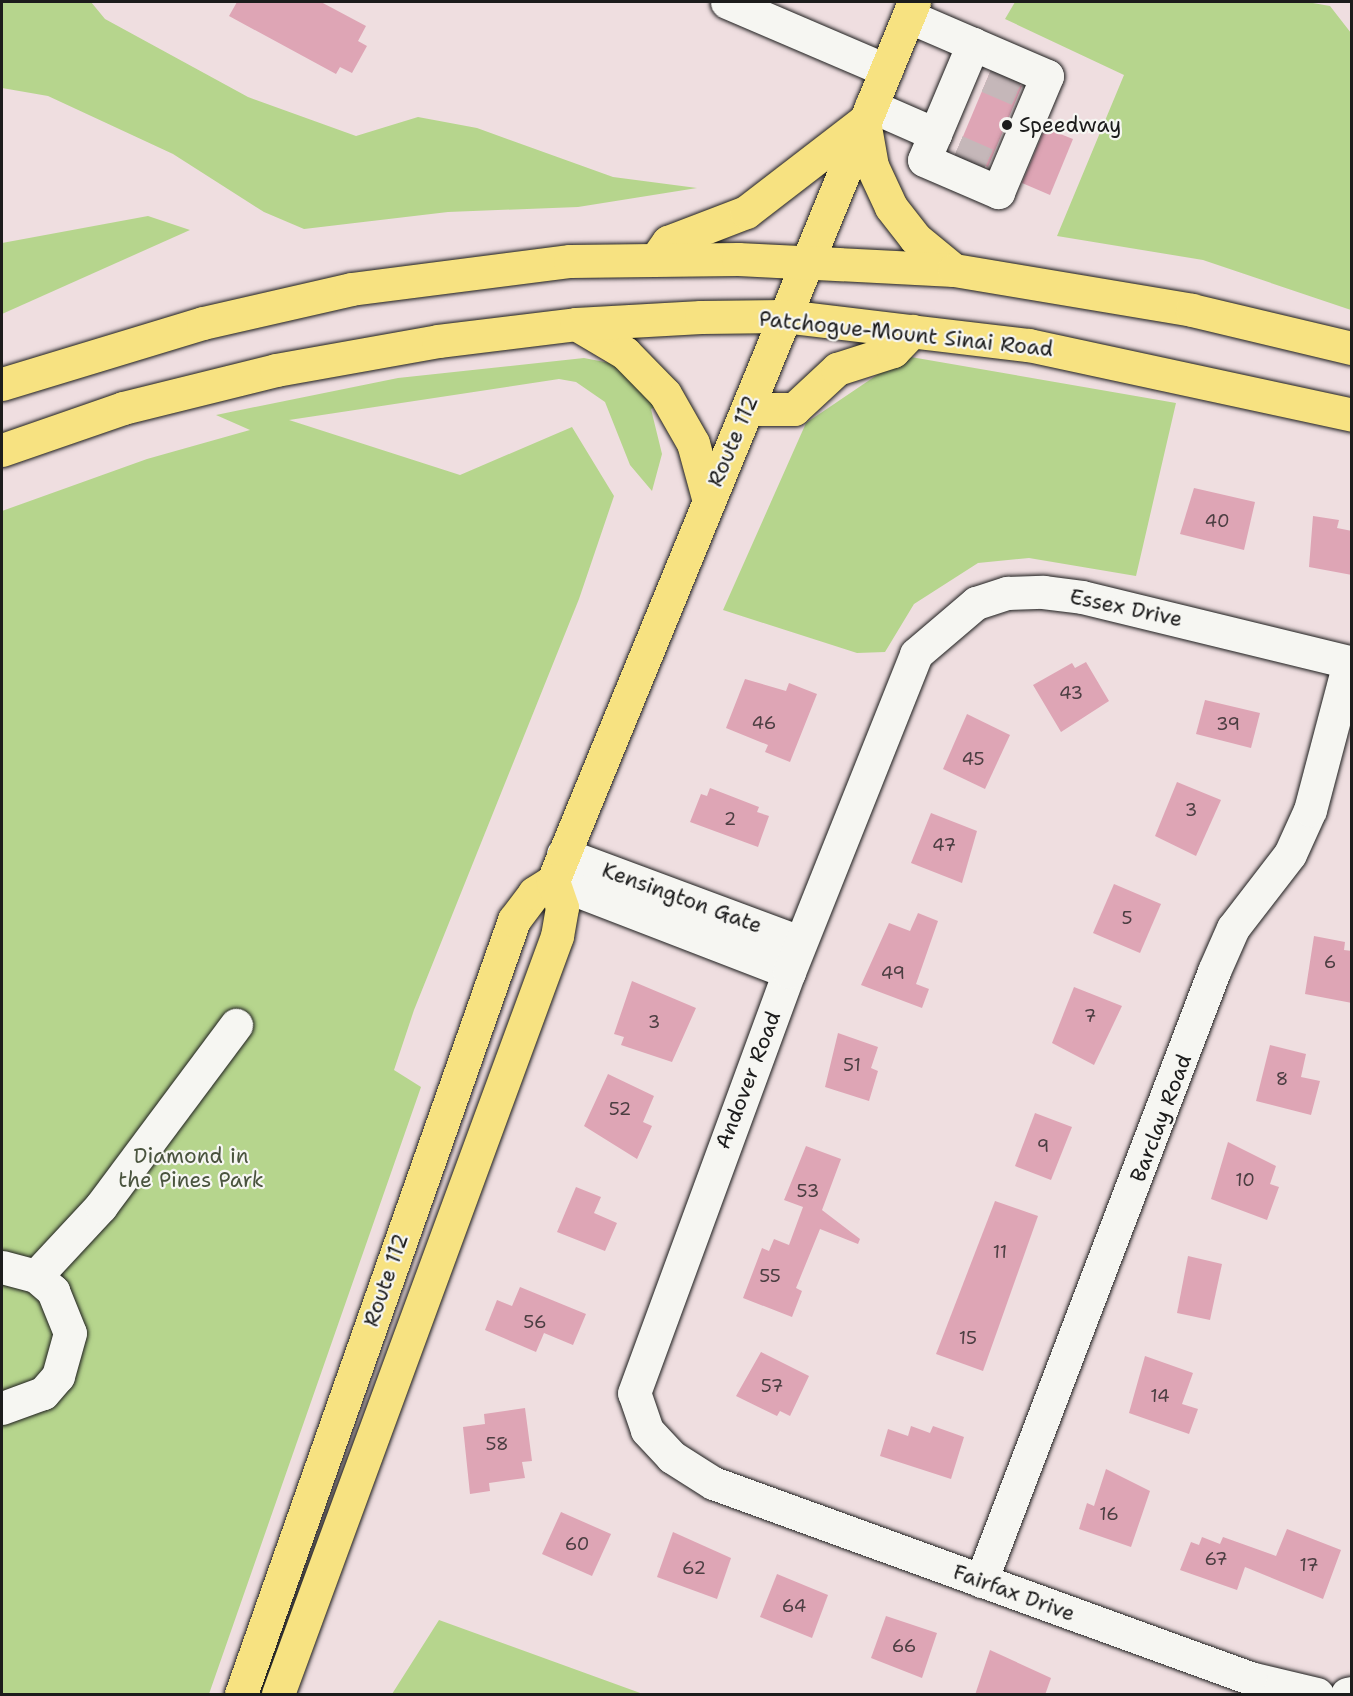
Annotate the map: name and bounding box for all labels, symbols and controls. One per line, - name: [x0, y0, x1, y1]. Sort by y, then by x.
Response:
- place label: Speedway: [1019, 112, 1121, 138]
- marker: Speedway: [1000, 118, 1014, 132]
- street label: Patchogue-Mount Sinai Road: [758, 306, 1054, 362]
- street label: Route 112: [703, 392, 763, 490]
- house number: 40: [1204, 510, 1230, 532]
- street label: Essex Drive: [1067, 584, 1185, 632]
- house number: 43: [1059, 682, 1083, 704]
- house number: 46: [752, 712, 776, 734]
- house number: 39: [1216, 713, 1240, 735]
- house number: 45: [961, 748, 985, 770]
- house number: 3: [1185, 799, 1197, 821]
- house number: 2: [724, 808, 736, 830]
- house number: 47: [932, 834, 956, 856]
- street label: Kensington Gate: [599, 857, 765, 939]
- house number: 5: [1121, 907, 1133, 929]
- house number: 6: [1324, 951, 1336, 973]
- house number: 49: [881, 962, 905, 984]
- house number: 7: [1084, 1005, 1096, 1027]
- street label: Andover Road: [710, 1007, 786, 1153]
- house number: 3: [648, 1011, 660, 1033]
- street label: Barclay Road: [1125, 1051, 1197, 1185]
- house number: 51: [843, 1054, 861, 1076]
- house number: 8: [1276, 1068, 1288, 1090]
- house number: 52: [609, 1098, 631, 1120]
- house number: 9: [1037, 1135, 1049, 1157]
- park label: Diamond in the Pines Park: [118, 1143, 264, 1193]
- house number: 10: [1235, 1169, 1255, 1191]
- house number: 53: [797, 1180, 819, 1202]
- street label: Route 112: [358, 1230, 414, 1330]
- house number: 11: [993, 1241, 1007, 1263]
- house number: 55: [759, 1265, 781, 1287]
- house number: 56: [523, 1311, 547, 1333]
- house number: 15: [959, 1327, 977, 1349]
- house number: 57: [761, 1375, 783, 1397]
- house number: 14: [1150, 1385, 1170, 1407]
- house number: 58: [485, 1433, 509, 1455]
- house number: 16: [1099, 1503, 1119, 1525]
- house number: 60: [565, 1533, 589, 1555]
- house number: 67: [1204, 1548, 1228, 1570]
- house number: 17: [1299, 1554, 1319, 1576]
- house number: 62: [682, 1557, 706, 1579]
- street label: Fairfax Drive: [950, 1559, 1078, 1627]
- house number: 64: [782, 1595, 806, 1617]
- house number: 66: [892, 1635, 916, 1657]

